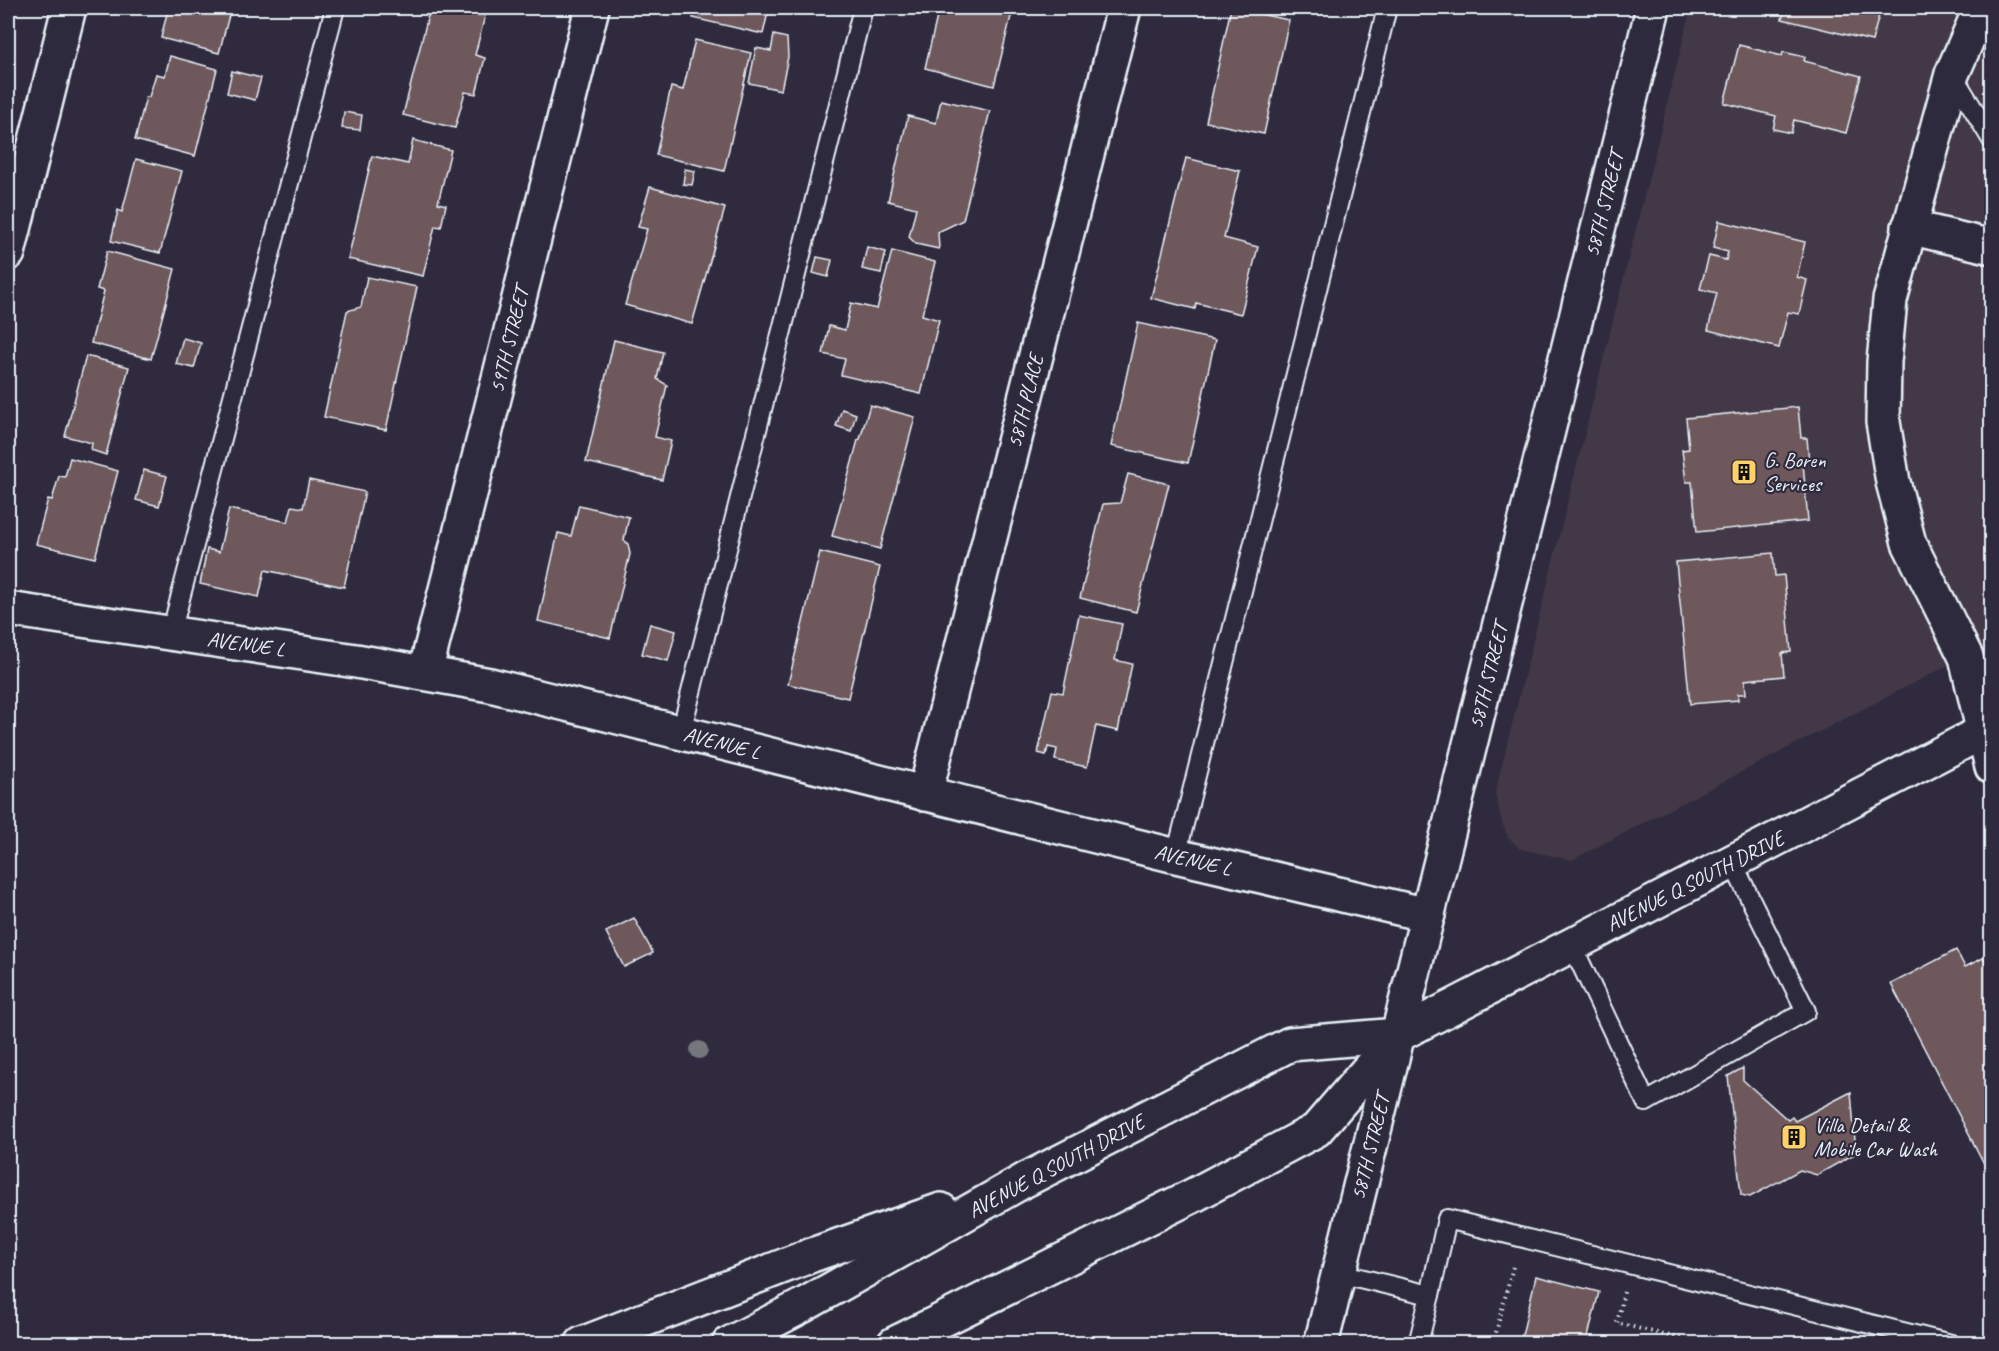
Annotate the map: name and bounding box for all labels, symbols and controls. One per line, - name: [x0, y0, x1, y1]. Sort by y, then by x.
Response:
- street label: 58TH STREET: [1578, 143, 1631, 259]
- street label: 59TH STREET: [483, 279, 536, 395]
- street label: 58TH PLACE: [1001, 349, 1050, 450]
- place label: G. Boren Services: [1764, 447, 1826, 497]
- building icon: G. Boren Services: [1729, 457, 1759, 487]
- street label: 58TH STREET: [1462, 615, 1515, 731]
- street label: AVENUE L: [206, 626, 287, 662]
- street label: AVENUE L: [681, 721, 764, 765]
- street label: AVENUE Q SOUTH DRIVE: [1602, 824, 1790, 937]
- street label: AVENUE L: [1152, 839, 1235, 882]
- street label: 58TH STREET: [1344, 1086, 1397, 1202]
- street label: AVENUE Q SOUTH DRIVE: [963, 1107, 1151, 1223]
- place label: Villa Detail & Mobile Car Wash: [1814, 1112, 1938, 1162]
- building icon: Villa Detail & Mobile Car Wash: [1779, 1122, 1809, 1152]

